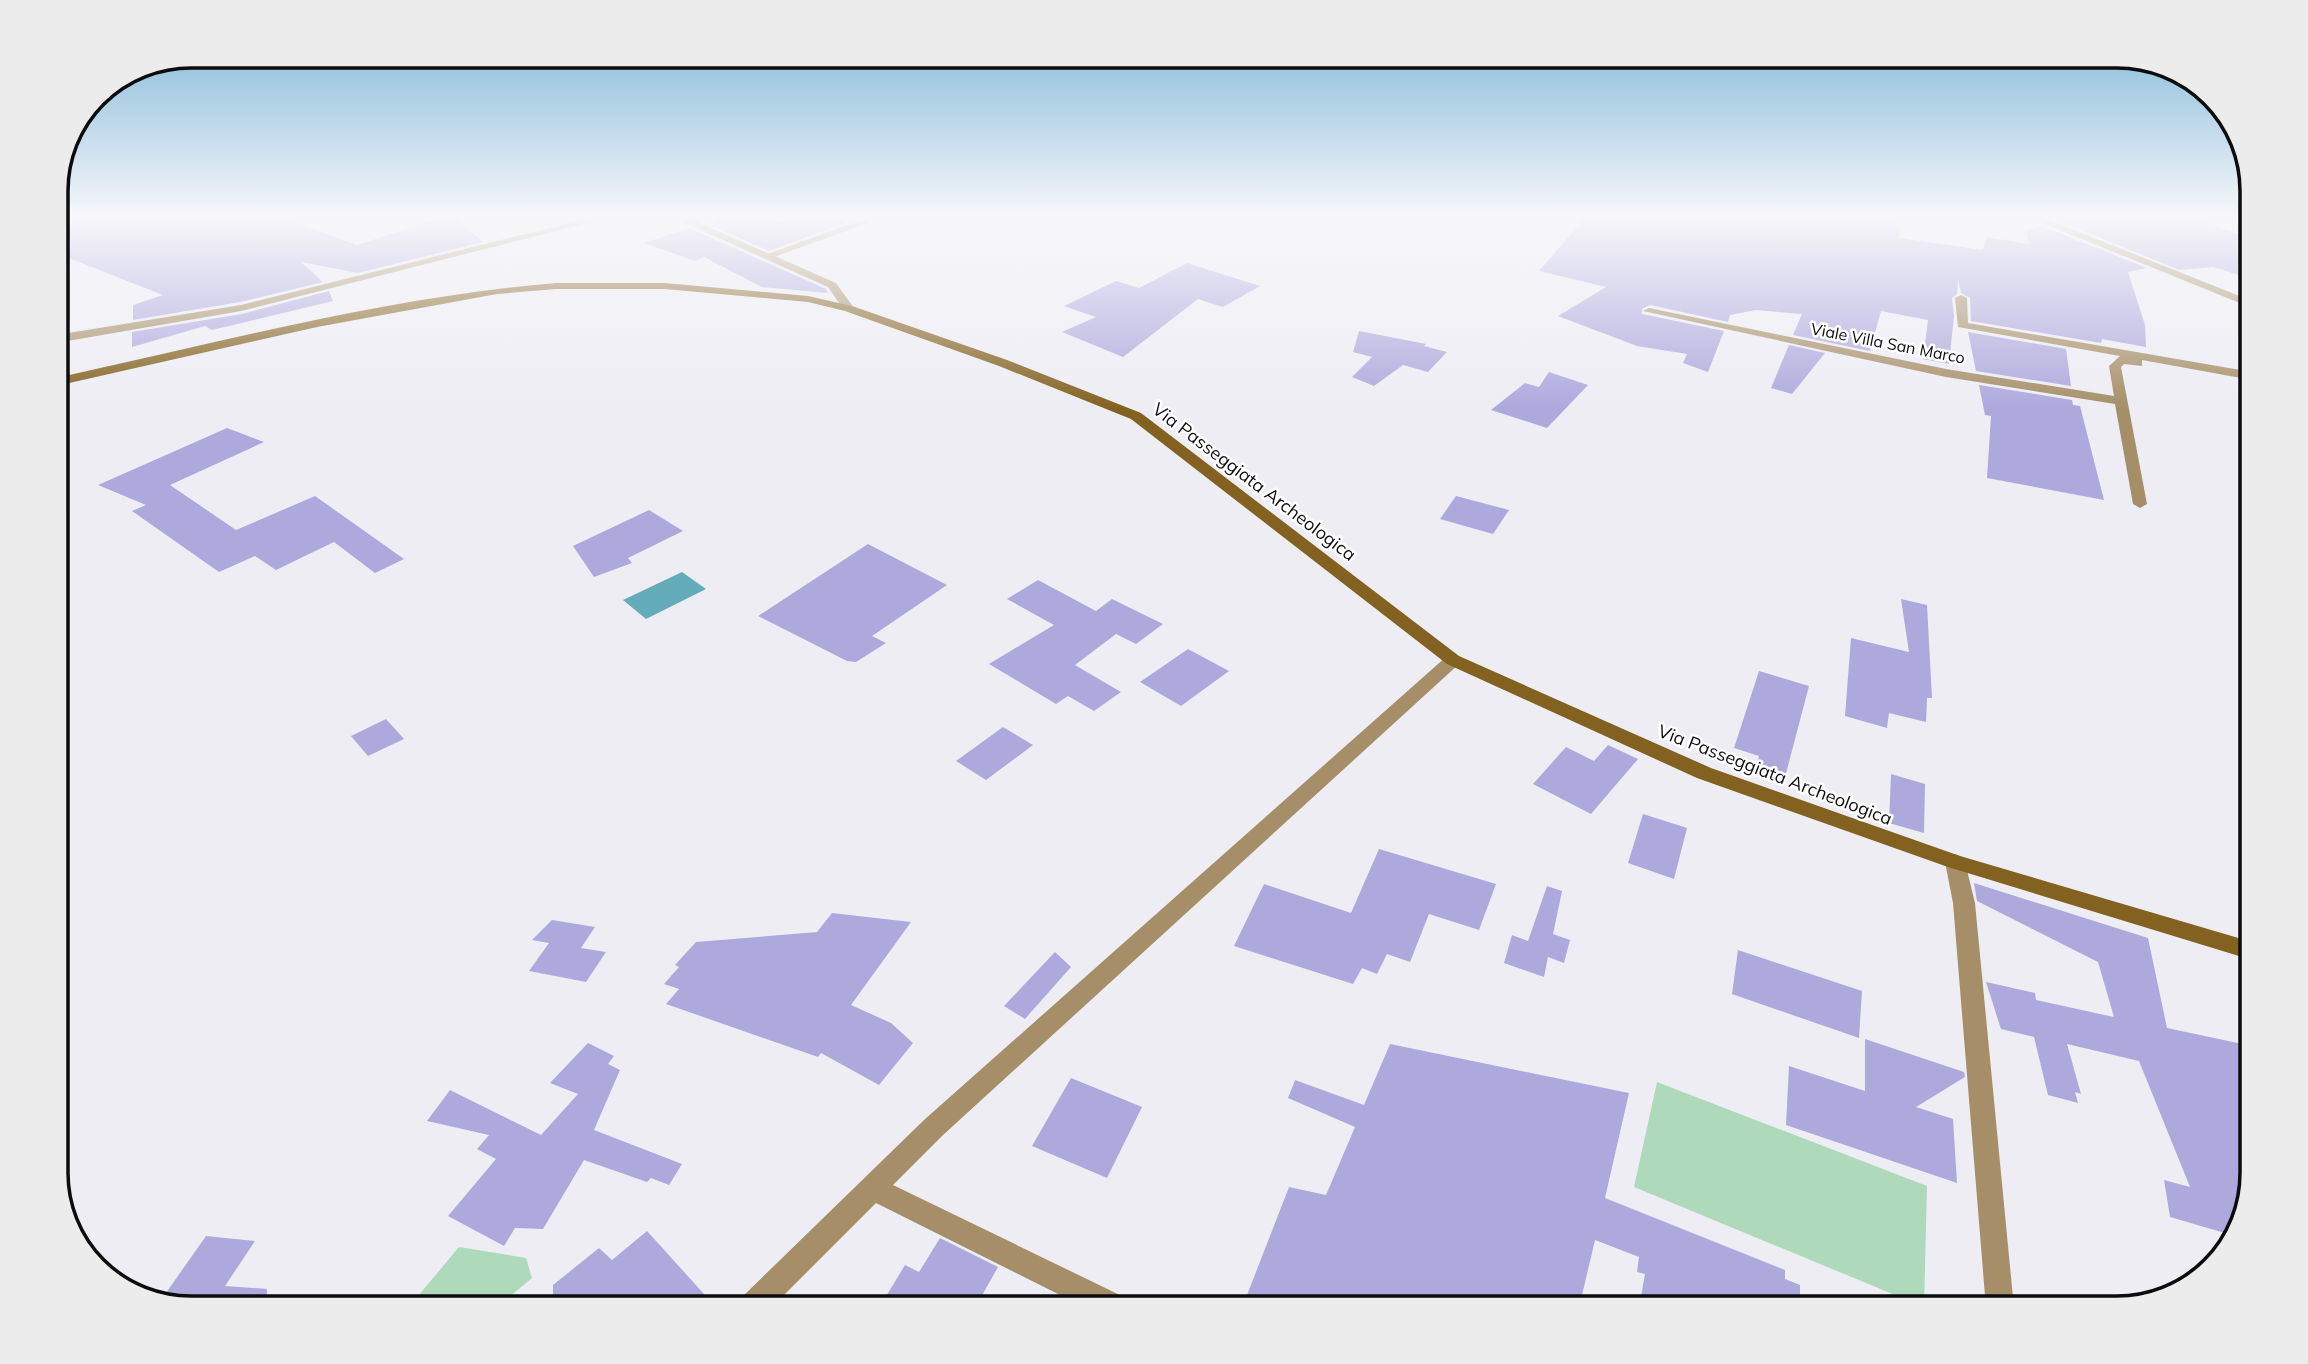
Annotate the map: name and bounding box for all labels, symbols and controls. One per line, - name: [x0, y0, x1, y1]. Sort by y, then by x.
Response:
- street label: Viale Villa San Marco: [1809, 318, 1967, 368]
- street label: Via Passeggiata Archeologica: [1148, 397, 1361, 566]
- street label: Via Passeggiata Archeologica: [1655, 719, 1896, 830]

